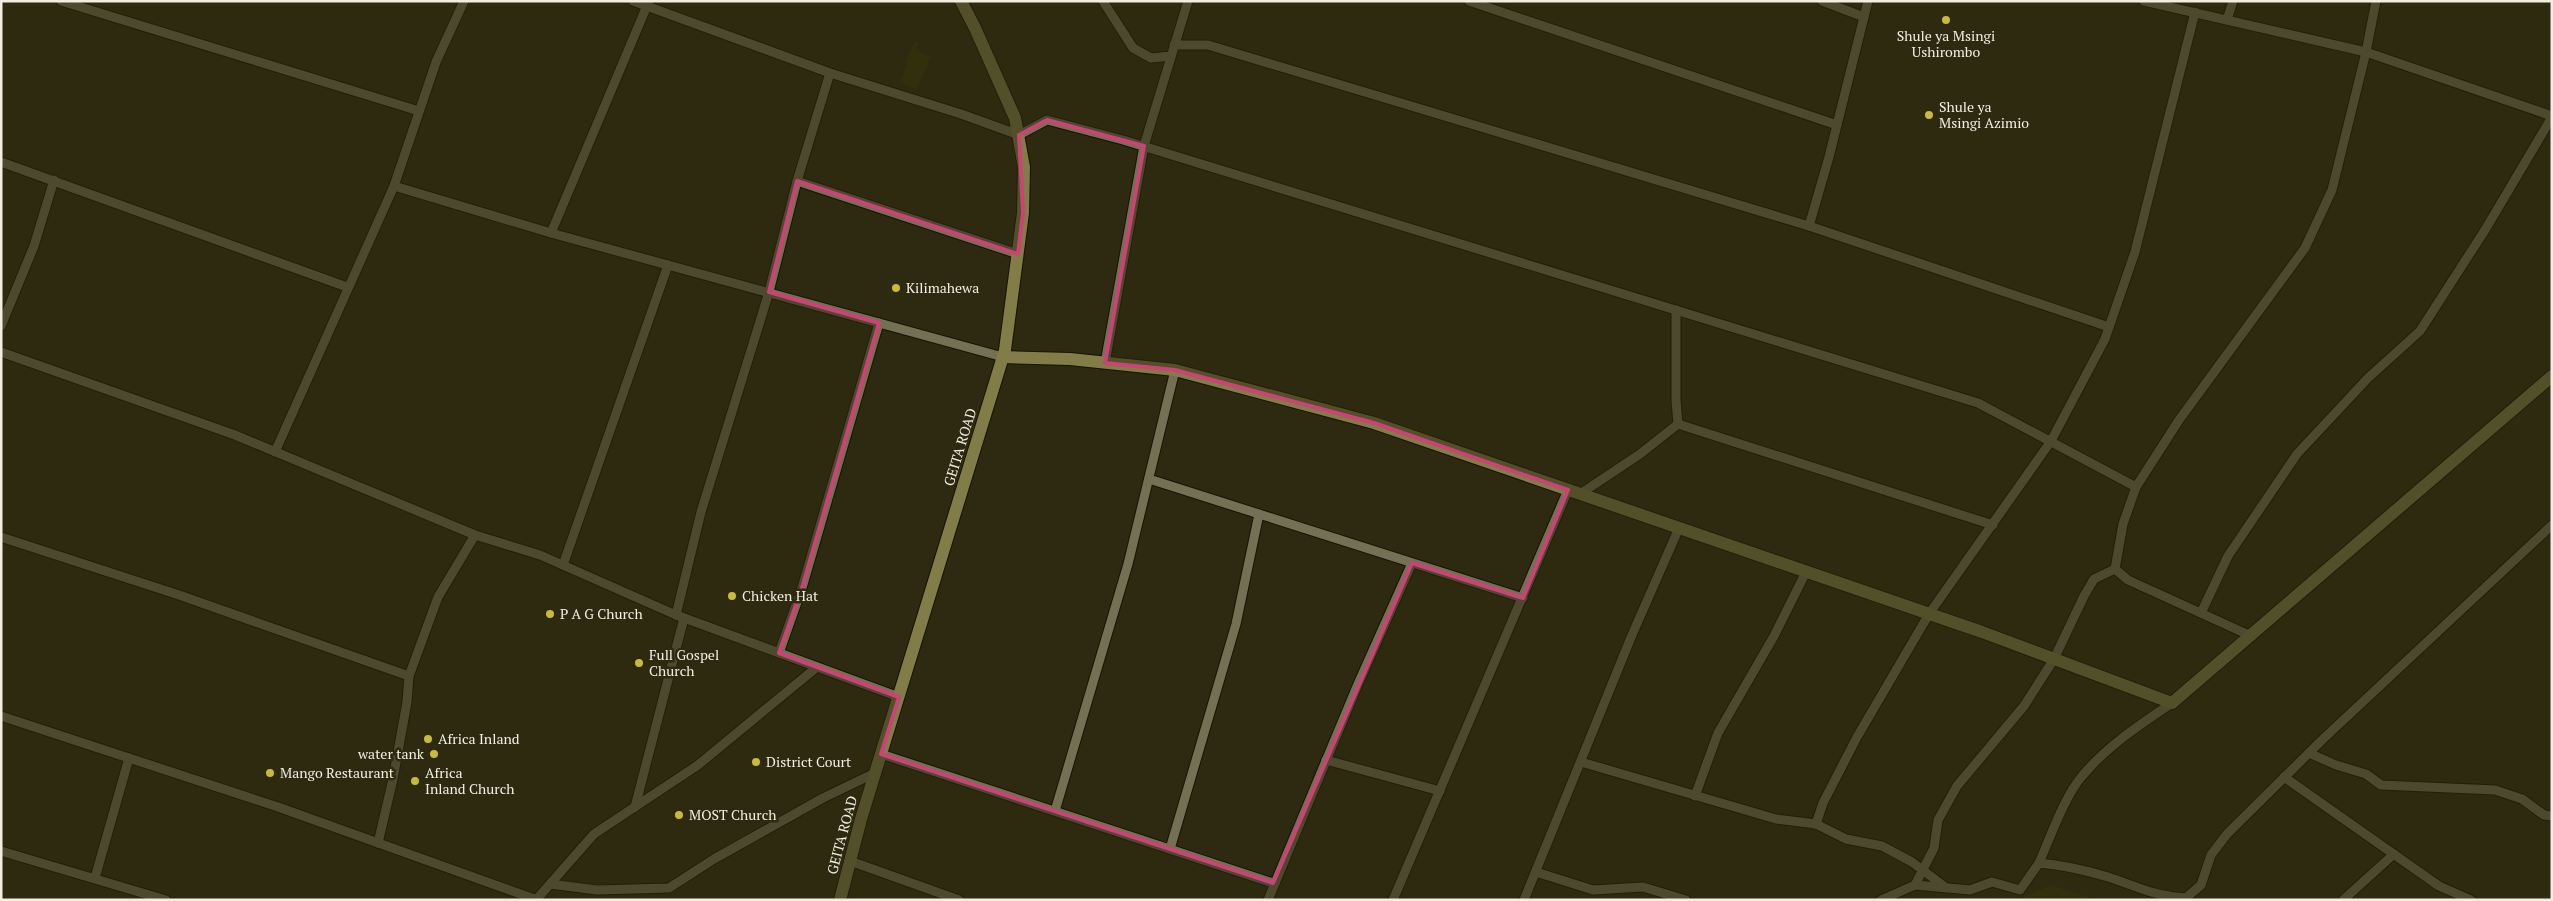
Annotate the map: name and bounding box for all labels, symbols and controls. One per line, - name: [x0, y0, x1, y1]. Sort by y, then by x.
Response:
- marker: Shule ya Msingi Ushirombo: [1940, 14, 1952, 26]
- place label: Shule ya Msingi Ushirombo: [1897, 26, 1995, 61]
- place label: Shule ya Msingi Azimio: [1939, 97, 2029, 132]
- marker: Shule ya Msingi Azimio: [1923, 109, 1935, 121]
- place label: Kilimahewa: [906, 278, 979, 297]
- marker: Kilimahewa: [890, 282, 902, 294]
- street label: GEITA ROAD: [939, 406, 980, 488]
- place label: Chicken Hat: [742, 586, 819, 605]
- marker: Chicken Hat: [726, 590, 738, 602]
- place label: P A G Church: [560, 604, 643, 623]
- marker: P A G Church: [544, 608, 556, 620]
- place label: Full Gospel Church: [649, 645, 719, 680]
- marker: Full Gospel Church: [633, 657, 645, 669]
- place label: Africa Inland: [438, 729, 520, 748]
- marker: Africa Inland: [422, 733, 434, 745]
- place label: water tank: [357, 744, 425, 763]
- marker: water tank: [428, 748, 440, 760]
- place label: District Court: [766, 752, 852, 771]
- marker: District Court: [750, 756, 762, 768]
- place label: Mango Restaurant: [280, 763, 395, 782]
- place label: Africa Inland Church: [425, 763, 514, 798]
- marker: Mango Restaurant: [264, 767, 276, 779]
- marker: Africa Inland Church: [409, 775, 421, 787]
- street label: GEITA ROAD: [822, 793, 861, 876]
- place label: MOST Church: [689, 805, 776, 824]
- marker: MOST Church: [673, 809, 685, 821]

